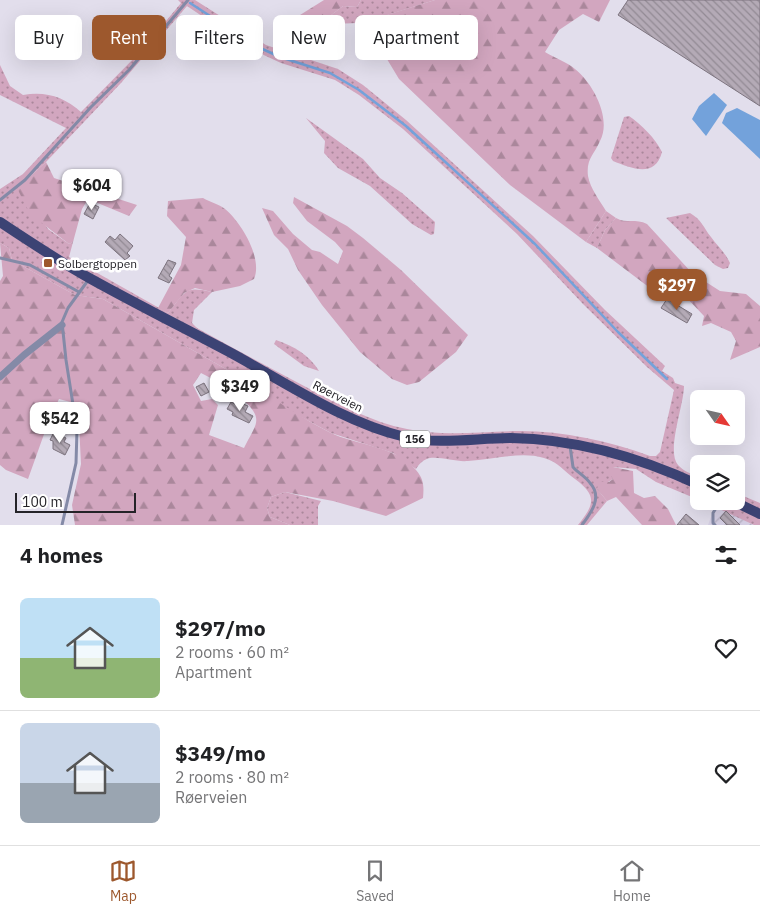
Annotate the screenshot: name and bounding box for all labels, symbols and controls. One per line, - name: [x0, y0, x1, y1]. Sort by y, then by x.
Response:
- chip: Buy: [15, 15, 82, 60]
- chip: Rent: [92, 15, 166, 60]
- chip: Filters: [176, 15, 263, 60]
- chip: New: [273, 15, 345, 60]
- chip: Apartment: [355, 15, 478, 60]
- pin: $604: [62, 168, 122, 211]
- text: $604: [73, 175, 111, 195]
- place label: Solbergtoppen: [58, 256, 137, 271]
- marker: Solbergtoppen: [42, 257, 54, 269]
- pin: $297: [647, 268, 707, 311]
- text: $297: [658, 275, 696, 295]
- pin: $349: [210, 370, 270, 412]
- text: $349: [221, 376, 259, 396]
- street label: Røerveien: [310, 377, 366, 415]
- north arrow: [690, 390, 745, 445]
- map controls: [690, 390, 745, 510]
- pin: $542: [30, 402, 90, 444]
- text: $542: [41, 408, 79, 428]
- road number: 156: [400, 430, 430, 448]
- button: layers: [690, 455, 745, 510]
- scale bar: [15, 490, 136, 513]
- text: 100 m: [22, 493, 63, 511]
- text: 4 homes: [20, 541, 103, 569]
- icon: filters: [712, 541, 740, 569]
- text: $297/mo: [175, 614, 266, 642]
- icon: home: [60, 618, 120, 678]
- icon: heart: [712, 634, 740, 662]
- text: 2 rooms · 60 m²: [175, 642, 289, 662]
- text: Apartment: [175, 662, 252, 682]
- text: $349/mo: [175, 739, 266, 767]
- icon: home: [60, 743, 120, 803]
- icon: heart: [712, 759, 740, 787]
- text: 2 rooms · 80 m²: [175, 767, 289, 787]
- text: Røerveien: [175, 787, 247, 807]
- tab: Map: [109, 857, 137, 905]
- tab: Saved: [356, 857, 394, 905]
- tab: Home: [613, 857, 651, 905]

